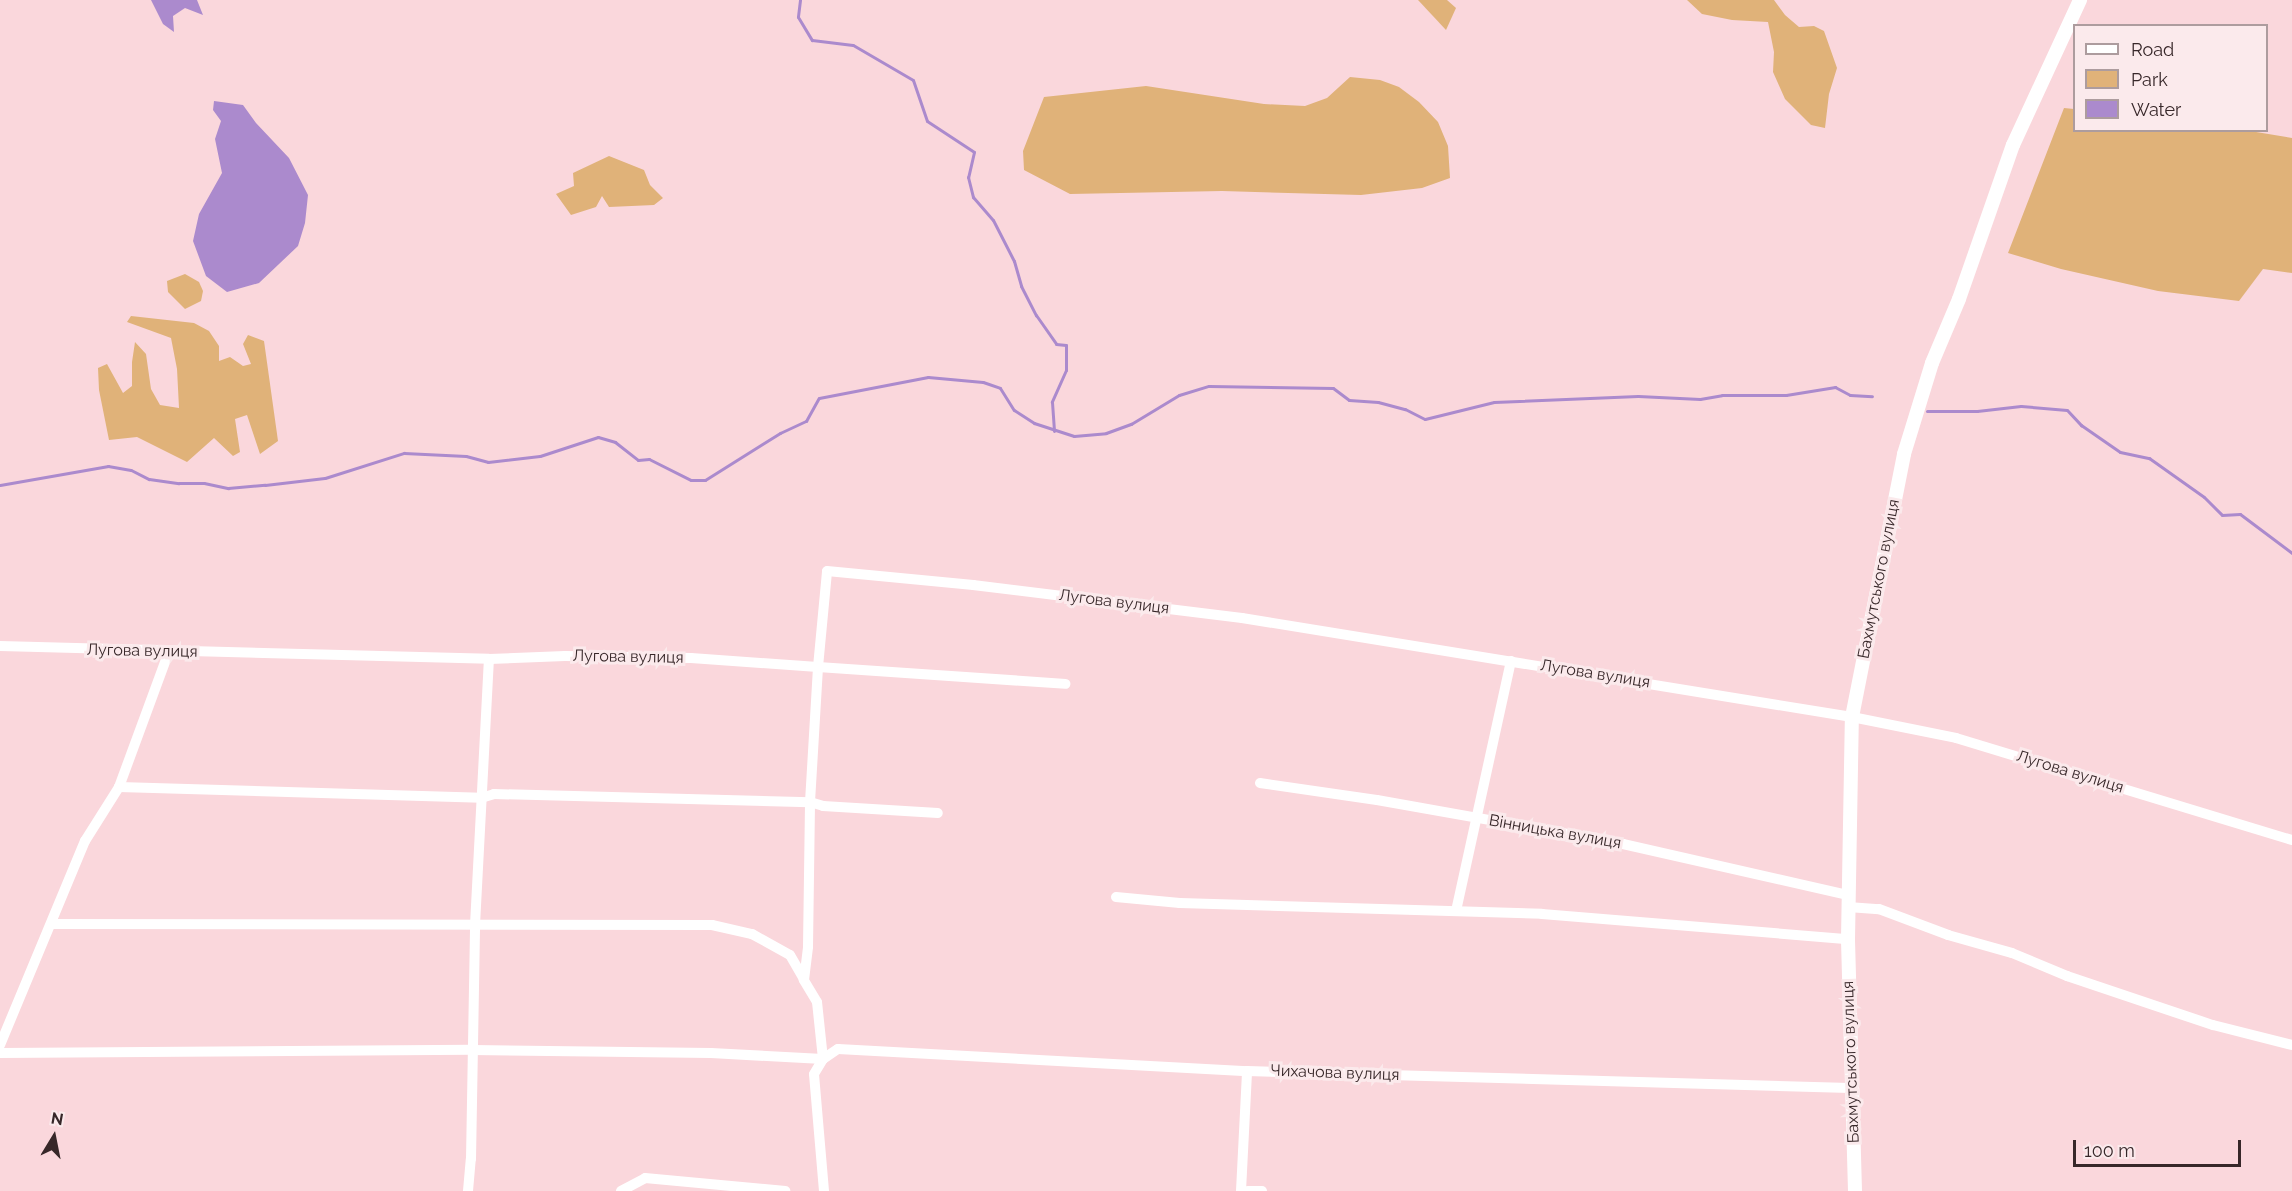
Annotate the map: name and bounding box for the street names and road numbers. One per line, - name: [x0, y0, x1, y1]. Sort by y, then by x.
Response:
- street label: Бахмутського вулиця: [1854, 498, 1904, 660]
- street label: Лугова вулиця: [1058, 586, 1170, 618]
- street label: Лугова вулиця: [86, 640, 198, 662]
- street label: Лугова вулиця: [572, 646, 684, 668]
- street label: Лугова вулиця: [1539, 656, 1651, 692]
- street label: Лугова вулиця: [2014, 747, 2126, 797]
- street label: Вінницька вулиця: [1487, 811, 1623, 853]
- street label: Бахмутського вулиця: [1839, 981, 1863, 1143]
- street label: Чихачова вулиця: [1270, 1061, 1400, 1085]

